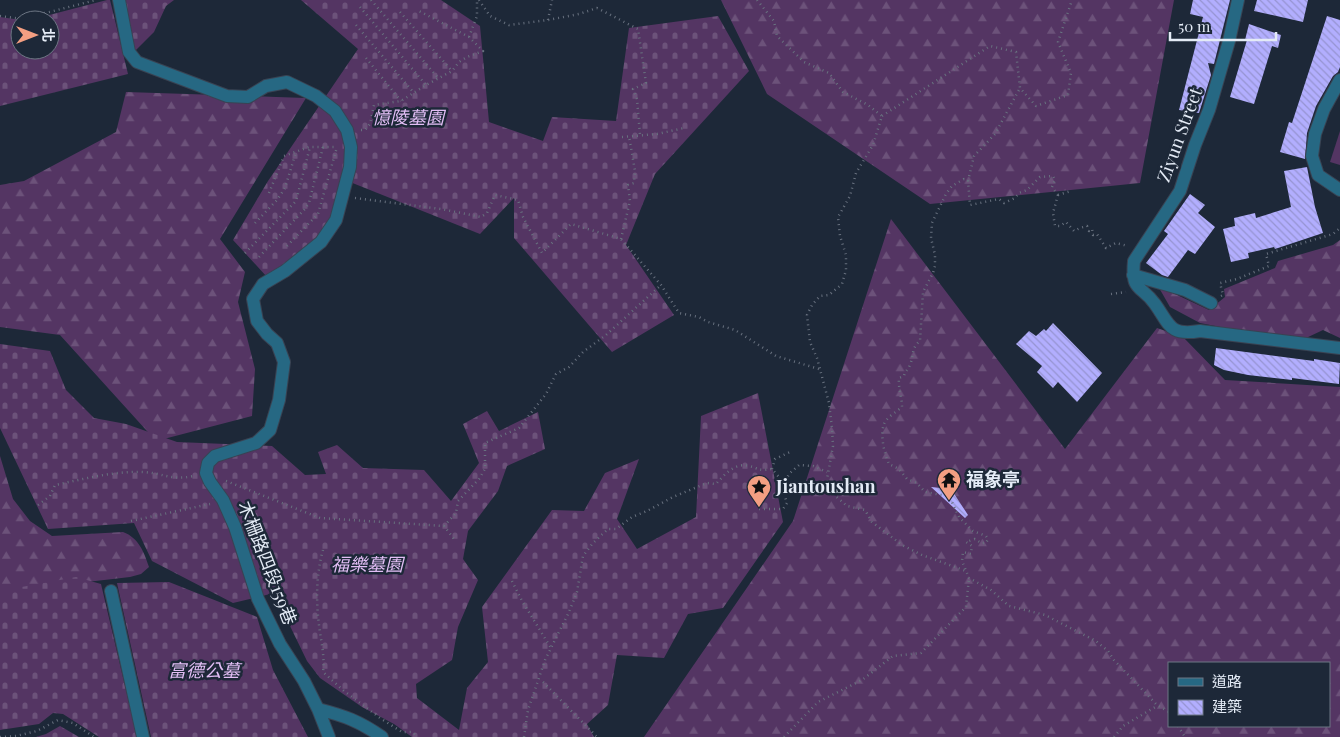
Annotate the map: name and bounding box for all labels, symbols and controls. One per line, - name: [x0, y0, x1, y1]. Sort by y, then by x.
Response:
- north arrow: [10, 10, 60, 60]
- scale bar: [1170, 10, 1276, 42]
- text: 50 m: [1178, 16, 1211, 36]
- text: 北: [39, 28, 58, 42]
- street label: Ziyun Street: [1151, 83, 1207, 185]
- park label: 憶陵墓園: [372, 105, 447, 129]
- temple icon: 福象亭: [936, 467, 962, 501]
- place label: 福象亭: [966, 467, 1020, 491]
- place icon: Jiantoushan: [746, 474, 772, 508]
- place label: Jiantoushan: [775, 474, 876, 498]
- street label: 木柵路四段159巷: [233, 497, 303, 628]
- park label: 福樂墓園: [331, 552, 406, 576]
- park label: 富德公墓: [168, 658, 243, 682]
- legend: [1168, 662, 1330, 727]
- text: 道路: [1212, 671, 1242, 691]
- text: 建築: [1212, 696, 1242, 716]

